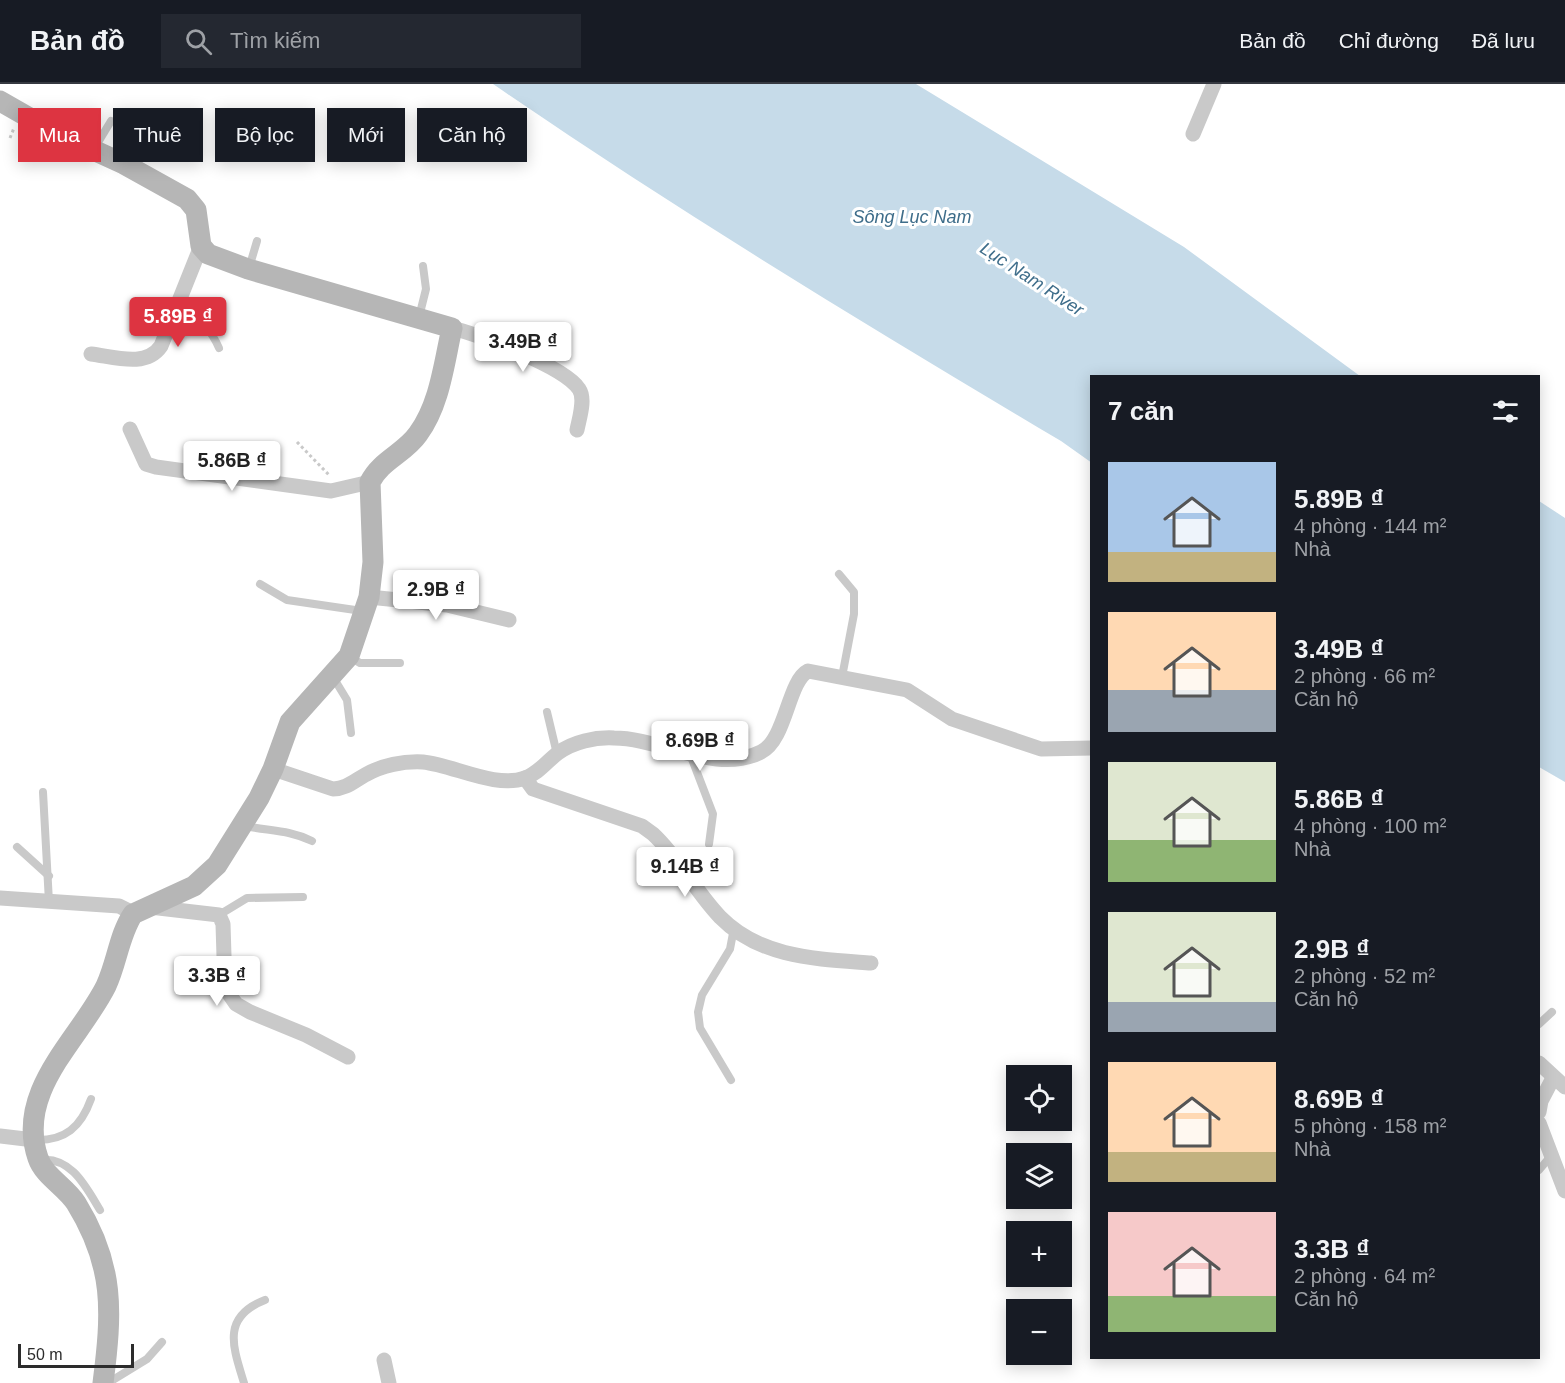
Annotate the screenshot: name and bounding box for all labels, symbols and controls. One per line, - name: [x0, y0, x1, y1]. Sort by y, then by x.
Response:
- search box: [161, 14, 581, 68]
- text: Bản đồ: [30, 25, 125, 56]
- icon: search: [182, 25, 215, 58]
- text: Tìm kiếm: [230, 28, 320, 53]
- text: Bản đồ: [1239, 29, 1306, 52]
- text: Chỉ đường: [1339, 29, 1439, 52]
- text: Đã lưu: [1472, 29, 1535, 52]
- chip: Mua: [18, 108, 101, 162]
- chip: Thuê: [113, 108, 203, 162]
- chip: Bộ lọc: [215, 108, 315, 162]
- chip: Mới: [327, 108, 405, 162]
- chip: Căn hộ: [417, 108, 527, 162]
- water label: Sông Lục Nam: [852, 207, 972, 227]
- water label: Lục Nam River: [977, 238, 1088, 320]
- pin: 5.89B ₫: [123, 297, 233, 348]
- text: 5.89B ₫: [143, 305, 213, 327]
- pin: 3.49B ₫: [468, 322, 578, 373]
- text: 3.49B ₫: [488, 330, 558, 352]
- icon: filters: [1489, 395, 1522, 428]
- text: 7 căn: [1108, 396, 1175, 426]
- pin: 5.86B ₫: [177, 441, 287, 492]
- text: 5.86B ₫: [197, 449, 267, 471]
- text: 5.89B ₫: [1294, 484, 1384, 514]
- icon: home: [1156, 486, 1228, 558]
- text: 4 phòng · 144 m²: [1294, 515, 1446, 537]
- text: Nhà: [1294, 538, 1331, 560]
- pin: 2.9B ₫: [387, 570, 485, 621]
- text: 2.9B ₫: [407, 578, 465, 600]
- text: 3.49B ₫: [1294, 634, 1384, 664]
- icon: home: [1156, 636, 1228, 708]
- text: 2 phòng · 66 m²: [1294, 665, 1435, 687]
- text: Căn hộ: [1294, 688, 1359, 710]
- pin: 8.69B ₫: [645, 721, 755, 772]
- text: 8.69B ₫: [665, 729, 735, 751]
- text: 5.86B ₫: [1294, 784, 1384, 814]
- icon: home: [1156, 786, 1228, 858]
- text: 4 phòng · 100 m²: [1294, 815, 1446, 837]
- text: Nhà: [1294, 838, 1331, 860]
- pin: 9.14B ₫: [630, 847, 740, 898]
- text: 9.14B ₫: [650, 855, 720, 877]
- text: 2.9B ₫: [1294, 934, 1370, 964]
- icon: home: [1156, 936, 1228, 1008]
- pin: 3.3B ₫: [168, 956, 266, 1007]
- text: 3.3B ₫: [188, 964, 246, 986]
- text: 2 phòng · 52 m²: [1294, 965, 1435, 987]
- text: Căn hộ: [1294, 988, 1359, 1010]
- map controls: [1006, 1065, 1072, 1365]
- button: locate: [1006, 1065, 1072, 1131]
- text: 8.69B ₫: [1294, 1084, 1384, 1114]
- icon: home: [1156, 1086, 1228, 1158]
- text: 5 phòng · 158 m²: [1294, 1115, 1446, 1137]
- text: Nhà: [1294, 1138, 1331, 1160]
- button: layers: [1006, 1143, 1072, 1209]
- button: +: [1006, 1221, 1072, 1287]
- text: 3.3B ₫: [1294, 1234, 1370, 1264]
- icon: home: [1156, 1236, 1228, 1308]
- text: 2 phòng · 64 m²: [1294, 1265, 1435, 1287]
- text: Căn hộ: [1294, 1288, 1359, 1310]
- button: −: [1006, 1299, 1072, 1365]
- scale bar: [18, 1341, 134, 1368]
- text: 50 m: [27, 1346, 63, 1363]

